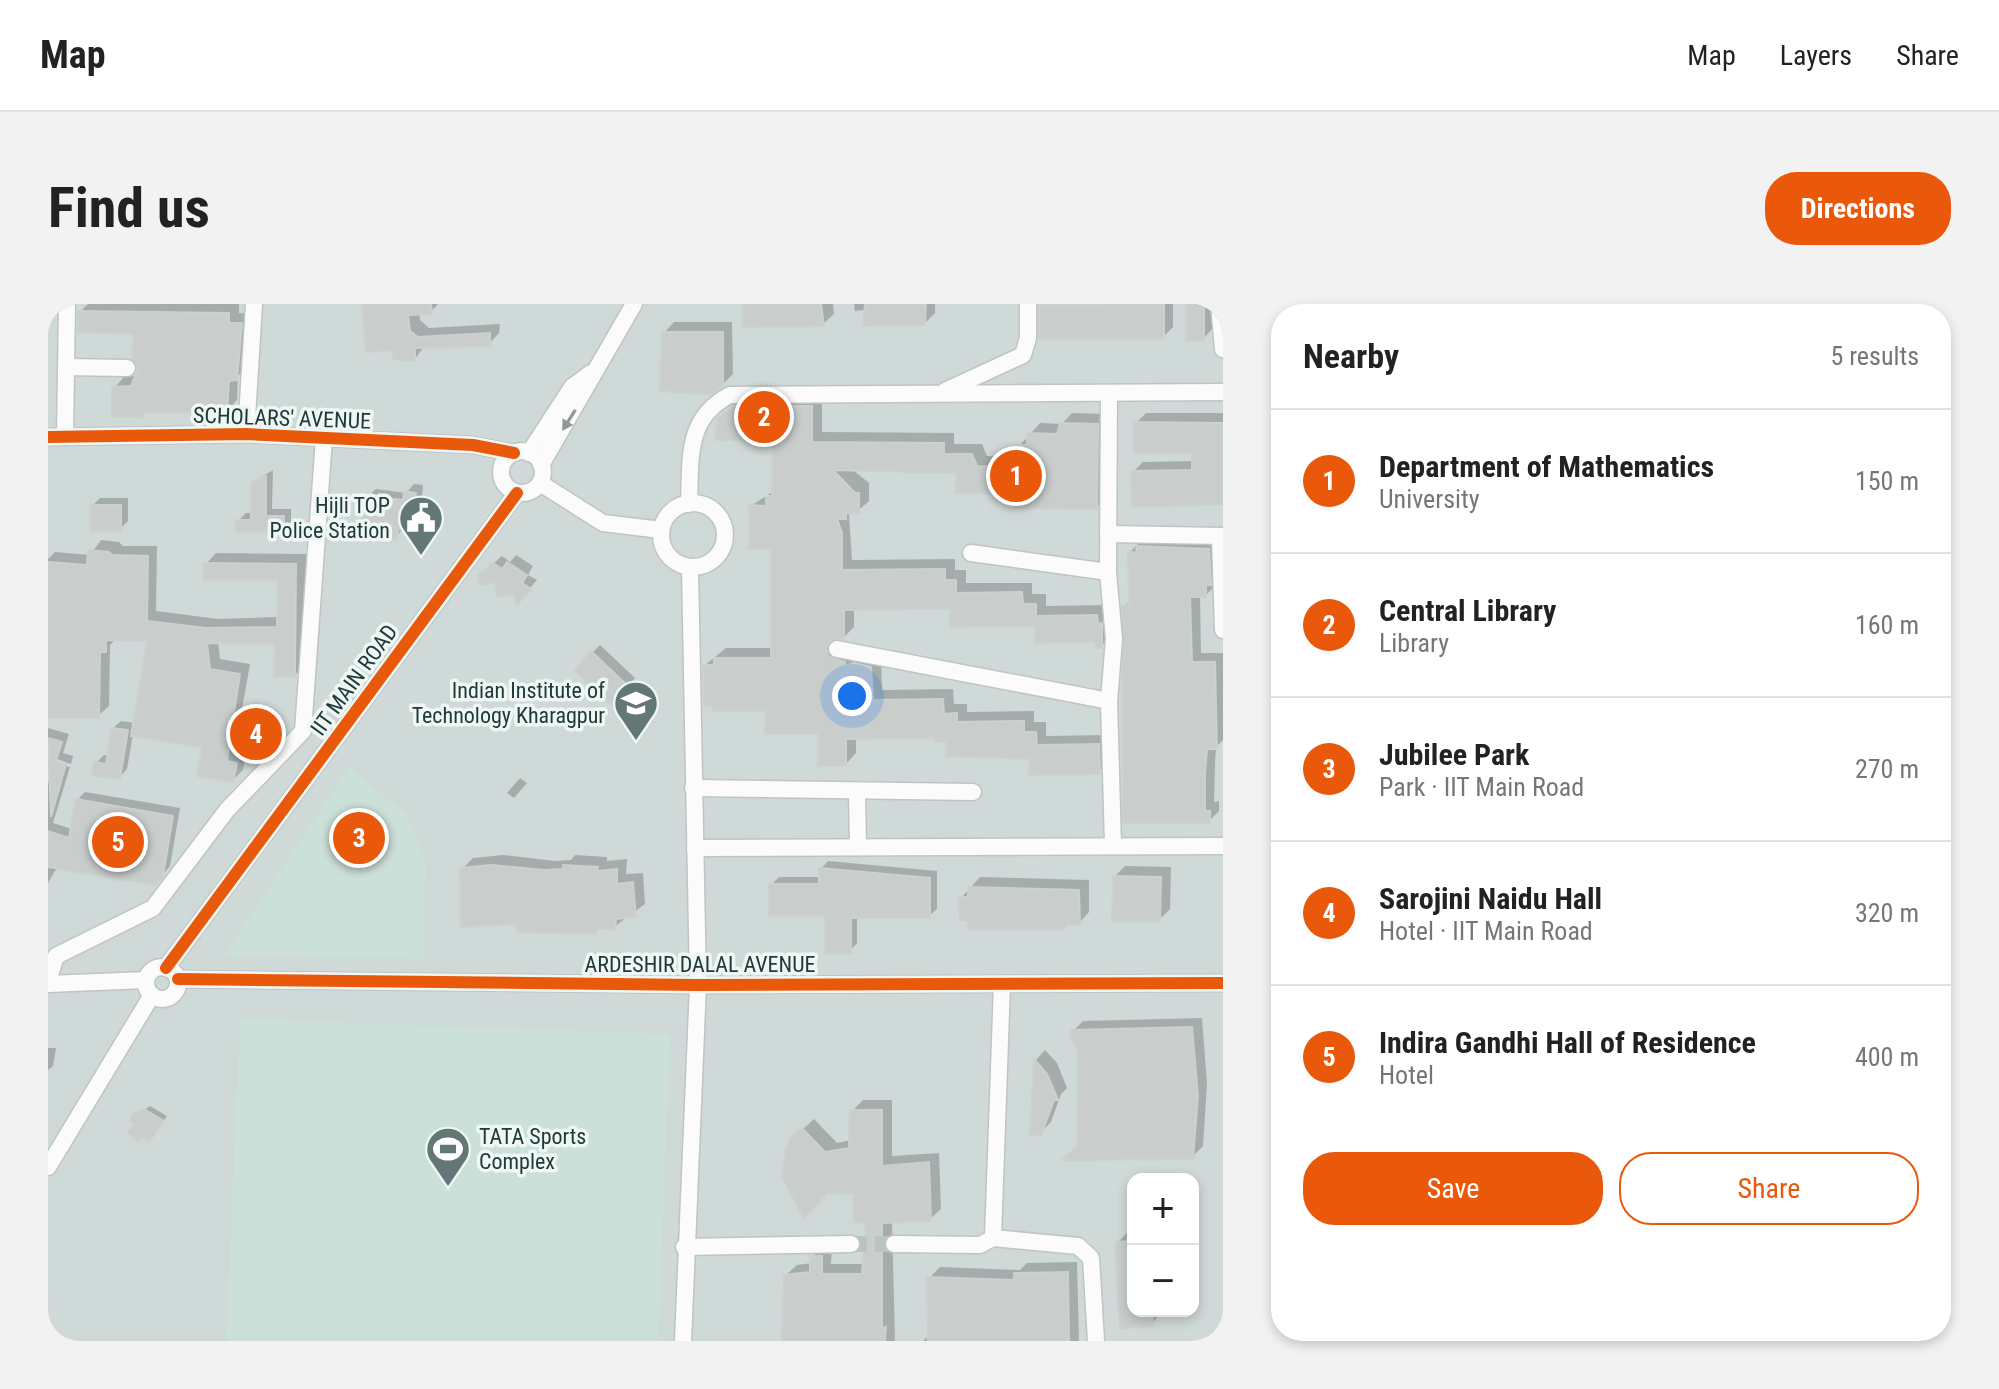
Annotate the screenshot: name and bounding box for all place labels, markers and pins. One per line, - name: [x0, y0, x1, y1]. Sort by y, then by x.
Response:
- pin: 2: [738, 387, 790, 447]
- pin: 1: [990, 446, 1042, 506]
- place label: Hijli TOP Police Station: [270, 493, 390, 543]
- public building icon: Hijli TOP Police Station: [397, 494, 445, 557]
- place label: Indian Institute of Technology Kharagpur: [412, 678, 605, 728]
- school or university icon: Indian Institute of Technology Kharagpur: [612, 679, 660, 742]
- pin: 4: [230, 704, 282, 764]
- pin: 3: [333, 808, 385, 868]
- pin: 5: [92, 812, 144, 872]
- place label: TATA Sports Complex: [479, 1124, 586, 1174]
- sports icon: TATA Sports Complex: [424, 1125, 472, 1188]

